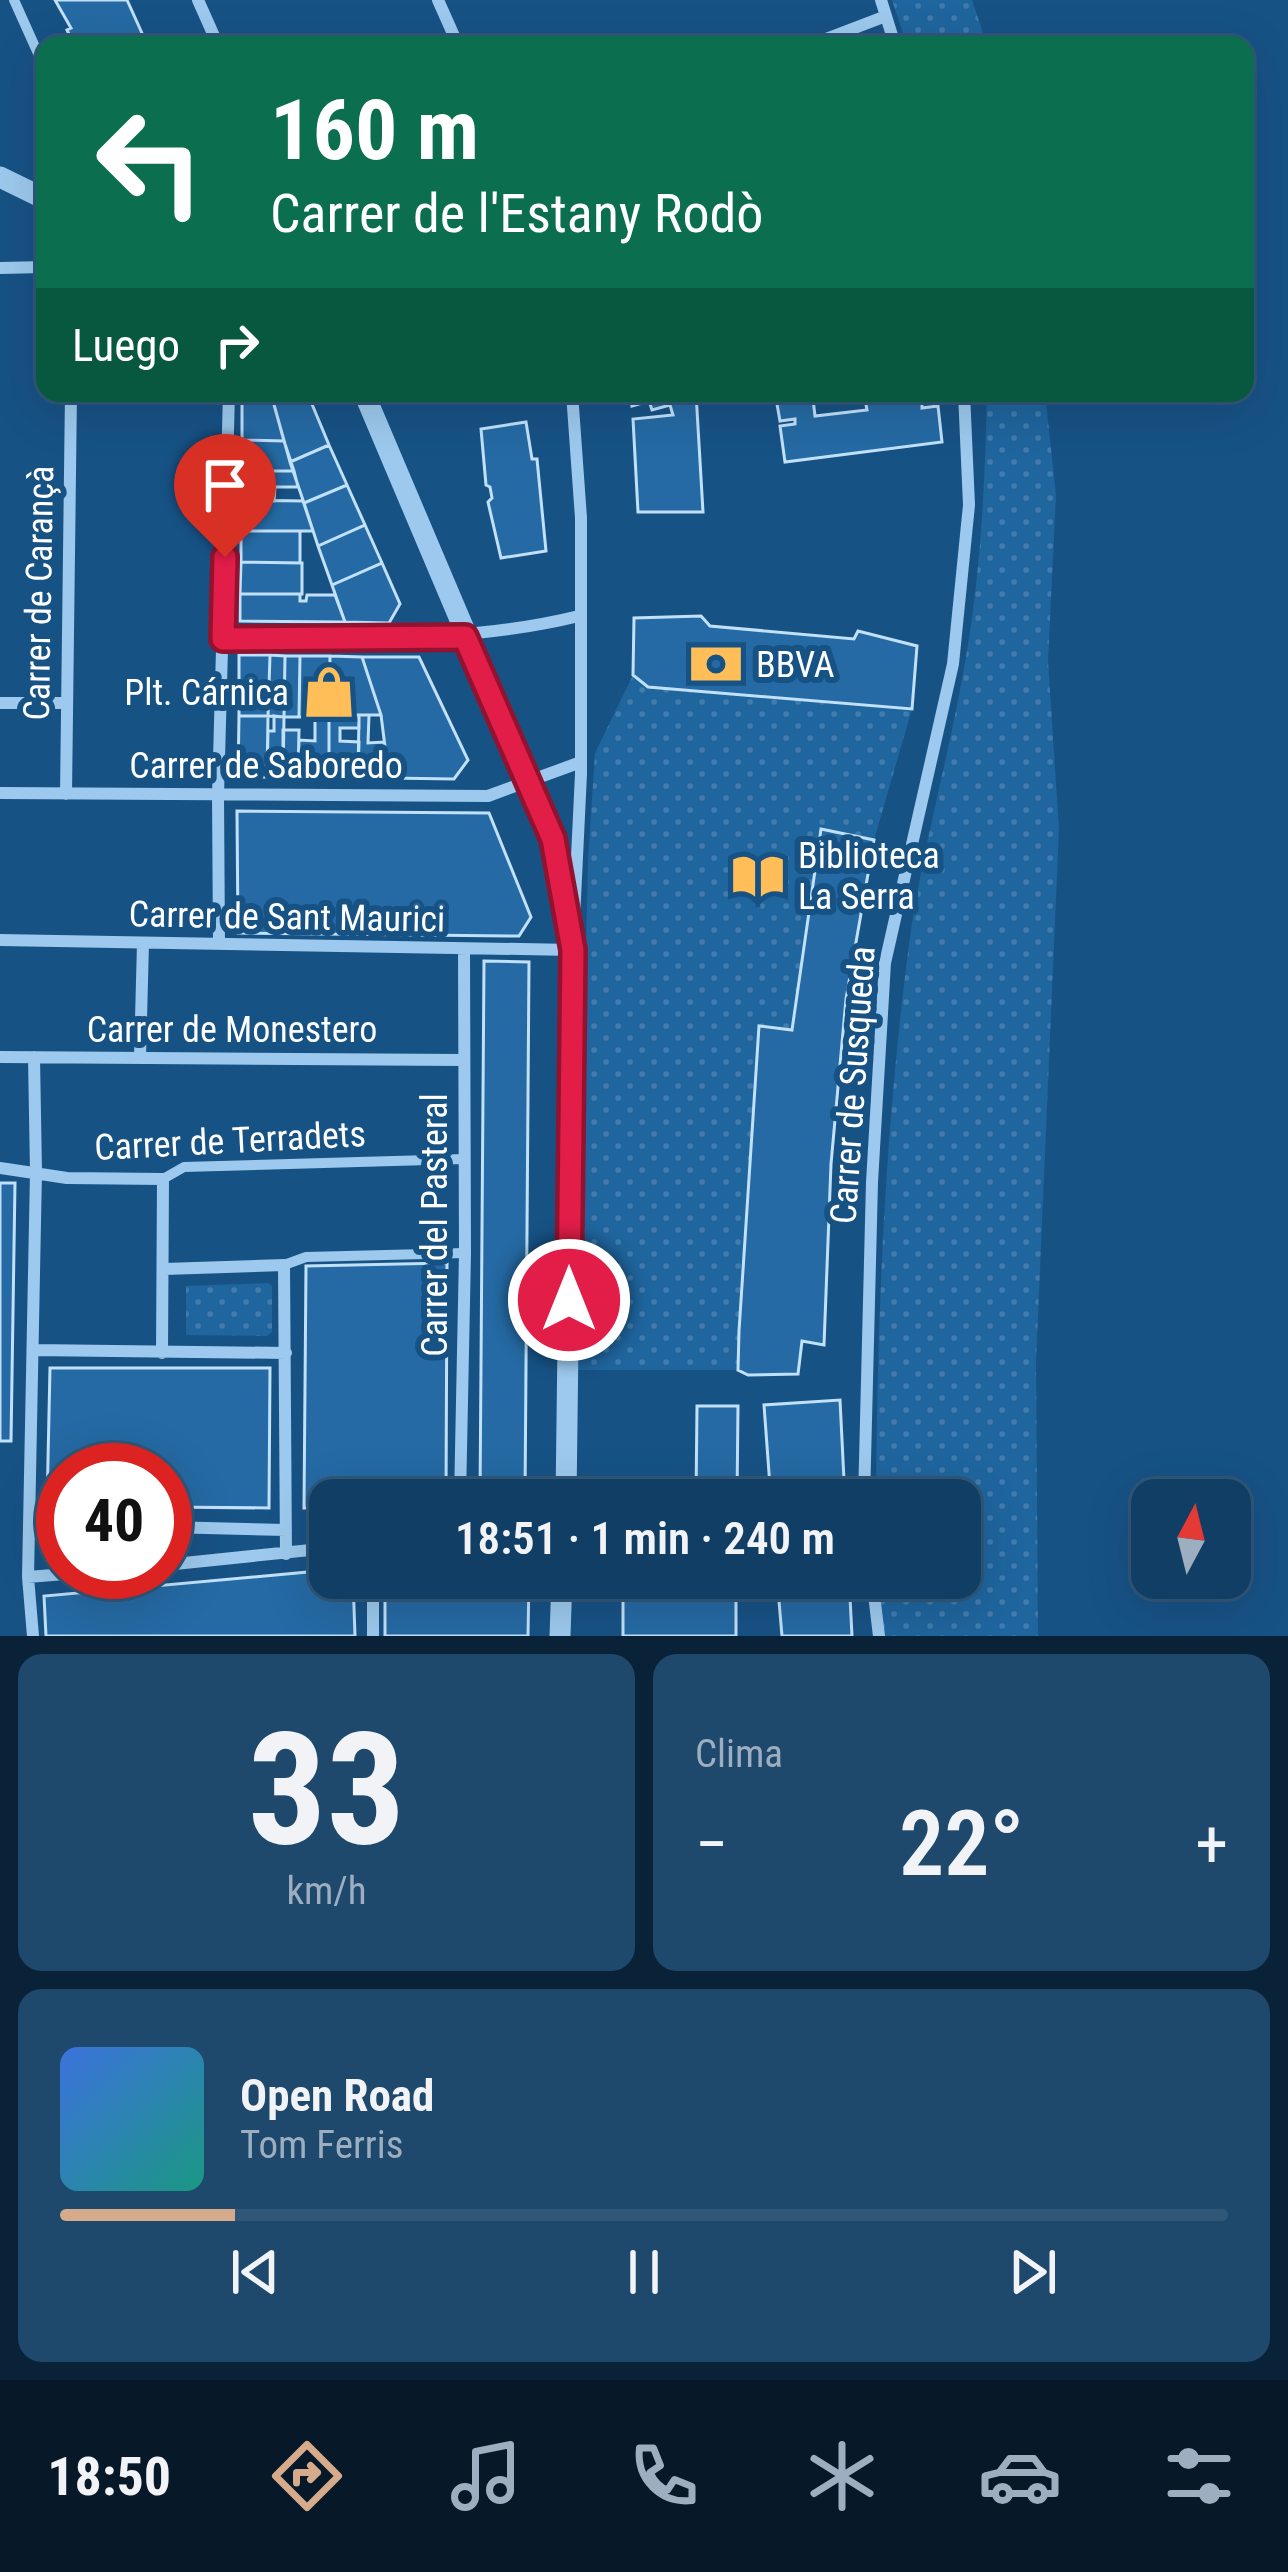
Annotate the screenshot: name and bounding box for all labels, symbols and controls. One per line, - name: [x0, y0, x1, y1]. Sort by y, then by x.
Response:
- text: 160 m: [270, 81, 479, 180]
- icon: left: [72, 84, 228, 240]
- text: Carrer de l'Estany Rodò: [270, 182, 763, 245]
- icon: right: [204, 312, 270, 378]
- text: Luego: [72, 319, 180, 372]
- pin: [174, 434, 276, 557]
- icon: arrive: [192, 452, 258, 518]
- street label: Carrer de Carançà: [16, 465, 62, 721]
- bank icon: BBVA: [687, 635, 745, 693]
- place label: BBVA: [756, 644, 835, 686]
- shop icon: Plt. Cárnica: [300, 663, 358, 721]
- place label: Plt. Cárnica: [124, 672, 289, 714]
- street label: Carrer de Saboredo: [129, 745, 403, 787]
- place label: Biblioteca La Serra: [798, 835, 940, 918]
- library icon: Biblioteca La Serra: [729, 847, 787, 905]
- street label: Carrer de Sant Maurici: [128, 893, 446, 941]
- street label: Carrer de Susqueda: [822, 945, 884, 1225]
- street label: Carrer de Monestero: [87, 1009, 377, 1051]
- street label: Carrer del Pasteral: [414, 1093, 456, 1357]
- street label: Carrer de Terradets: [93, 1113, 367, 1169]
- position arrow: [506, 1237, 632, 1363]
- speed limit sign: 40: [36, 1443, 192, 1599]
- north arrow: [1131, 1479, 1251, 1599]
- map controls: [1131, 1479, 1251, 1599]
- text: 18:51 · 1 min · 240 m: [455, 1512, 835, 1565]
- text: 33: [248, 1698, 405, 1881]
- text: Clima: [695, 1731, 783, 1777]
- text: 22°: [899, 1792, 1024, 1897]
- text: −: [695, 1806, 728, 1883]
- text: +: [1195, 1806, 1228, 1883]
- text: km/h: [286, 1868, 367, 1914]
- text: Open Road: [240, 2069, 434, 2122]
- text: Tom Ferris: [240, 2122, 403, 2168]
- icon: previous: [222, 2239, 288, 2305]
- icon: pause: [611, 2239, 677, 2305]
- icon: next: [1000, 2239, 1066, 2305]
- icon: directions: [265, 2434, 349, 2518]
- icon: music: [444, 2434, 528, 2518]
- icon: phone: [622, 2434, 706, 2518]
- icon: climate: [800, 2434, 884, 2518]
- icon: car: [978, 2434, 1062, 2518]
- icon: filters: [1157, 2434, 1241, 2518]
- text: 18:50: [47, 2445, 171, 2508]

